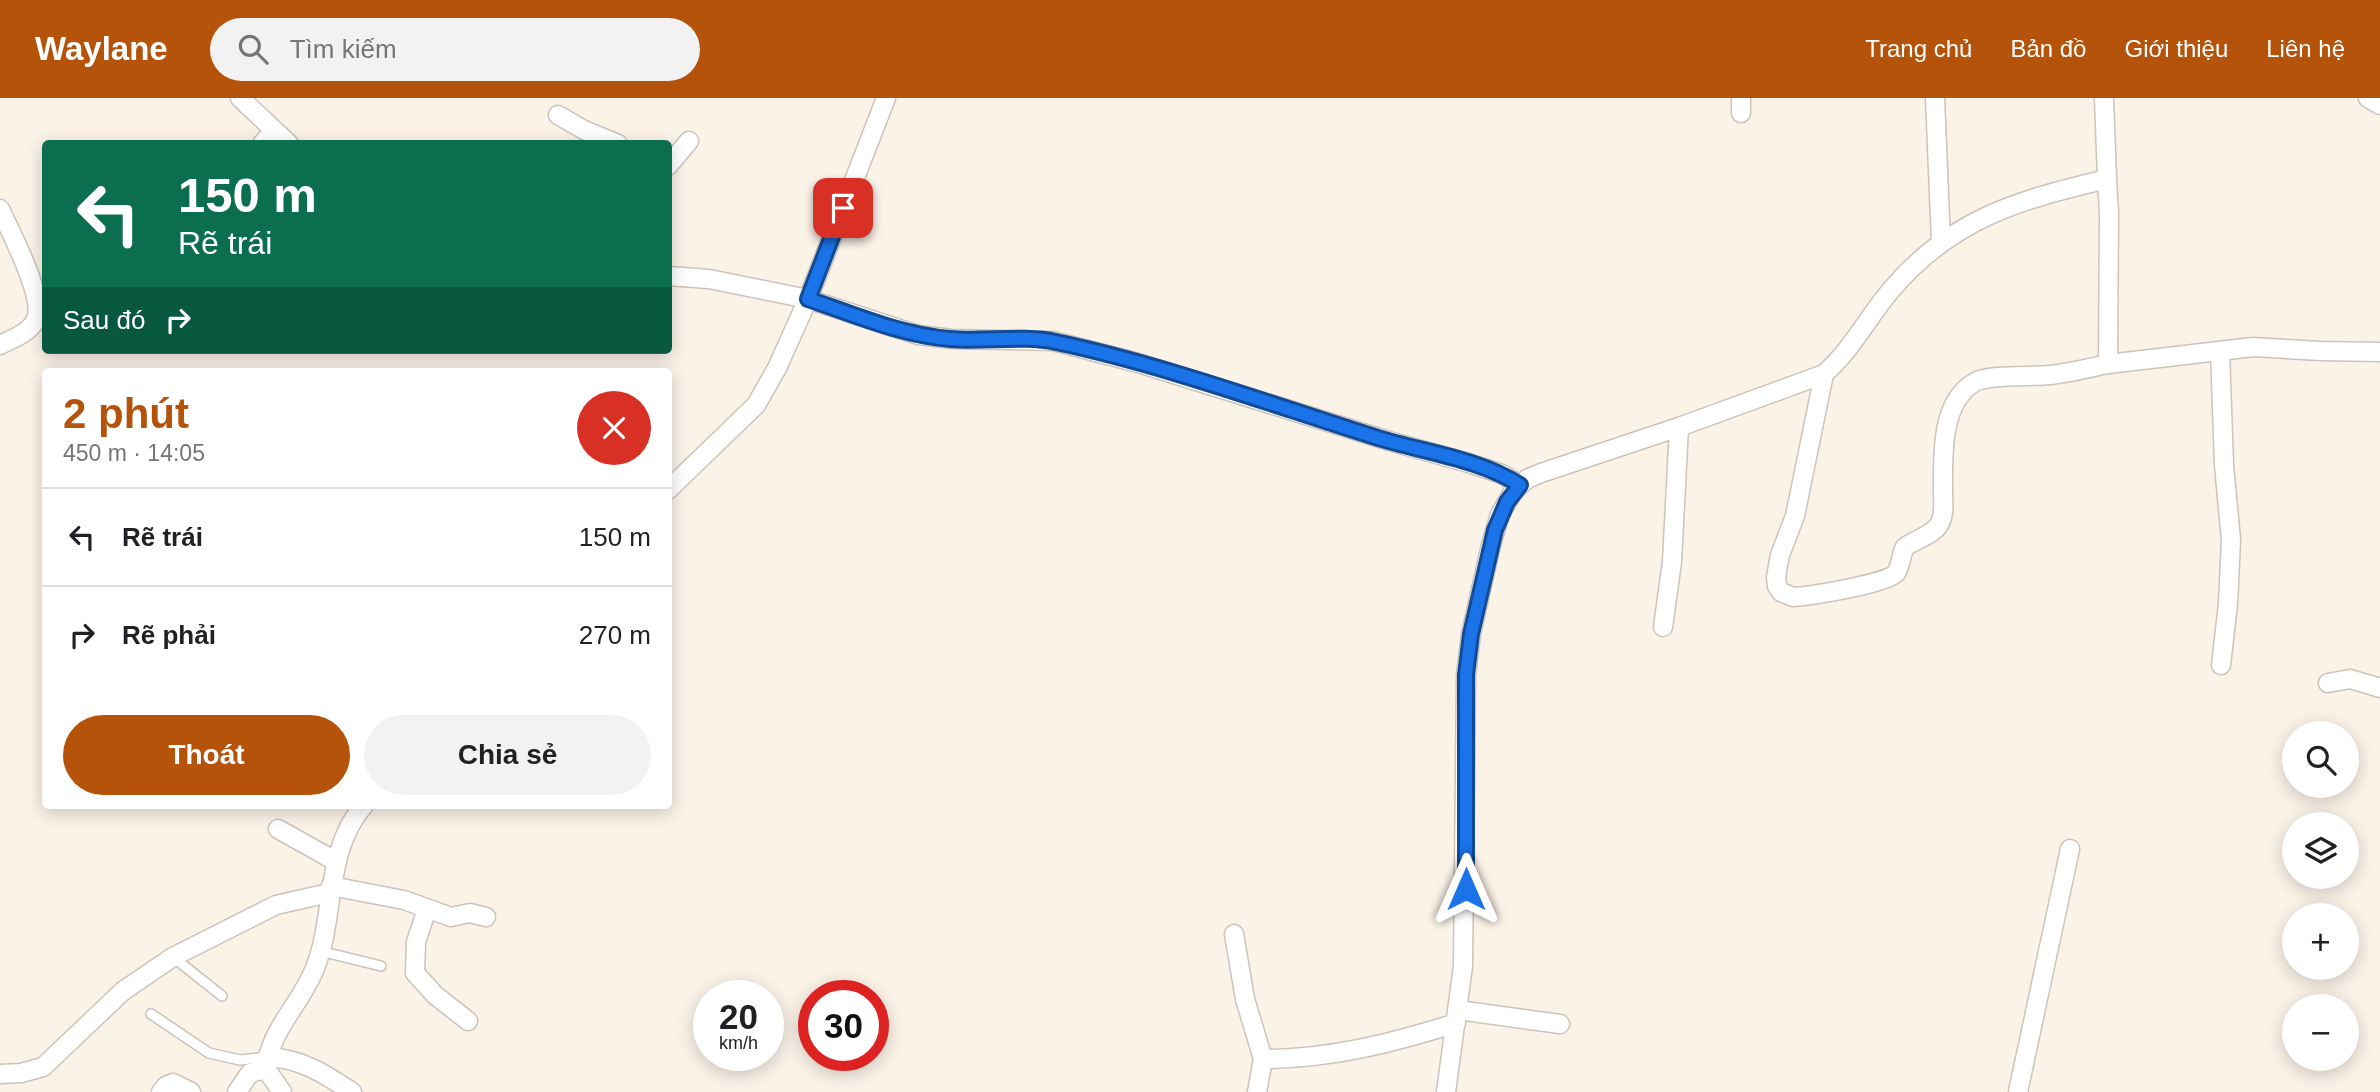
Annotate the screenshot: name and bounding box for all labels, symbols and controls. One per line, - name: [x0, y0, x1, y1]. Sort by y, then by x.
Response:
- search box: [210, 18, 700, 81]
- text: Waylane: [35, 30, 168, 67]
- icon: search: [234, 30, 272, 68]
- text: Tìm kiếm: [290, 34, 397, 64]
- text: Trang chủ: [1865, 35, 1972, 62]
- text: Bản đồ: [2010, 35, 2086, 62]
- text: Giới thiệu: [2124, 35, 2228, 62]
- text: Liên hệ: [2266, 35, 2345, 62]
- icon: left: [63, 168, 154, 259]
- text: 150 m: [178, 168, 317, 222]
- pin: [813, 178, 873, 238]
- icon: arrive: [824, 189, 862, 227]
- text: Rẽ trái: [178, 225, 272, 261]
- icon: right: [159, 301, 197, 339]
- text: Sau đó: [63, 305, 145, 335]
- text: 2 phút: [63, 390, 189, 437]
- button: close: [577, 391, 651, 465]
- text: 450 m · 14:05: [63, 440, 205, 466]
- icon: left: [63, 518, 101, 556]
- text: Rẽ trái: [122, 522, 203, 552]
- text: 150 m: [579, 522, 651, 552]
- icon: right: [63, 616, 101, 654]
- text: Rẽ phải: [122, 620, 216, 650]
- text: 270 m: [579, 620, 651, 650]
- button: Thoát: [63, 715, 350, 795]
- button: Chia sẻ: [364, 715, 651, 795]
- map controls: [2282, 721, 2359, 1071]
- button: search: [2282, 721, 2359, 798]
- button: layers: [2282, 812, 2359, 889]
- position arrow: [1429, 852, 1503, 926]
- button: +: [2282, 903, 2359, 980]
- speed limit sign: 30: [798, 980, 889, 1071]
- button: −: [2282, 994, 2359, 1071]
- text: 20: [719, 997, 758, 1036]
- text: km/h: [719, 1033, 758, 1053]

